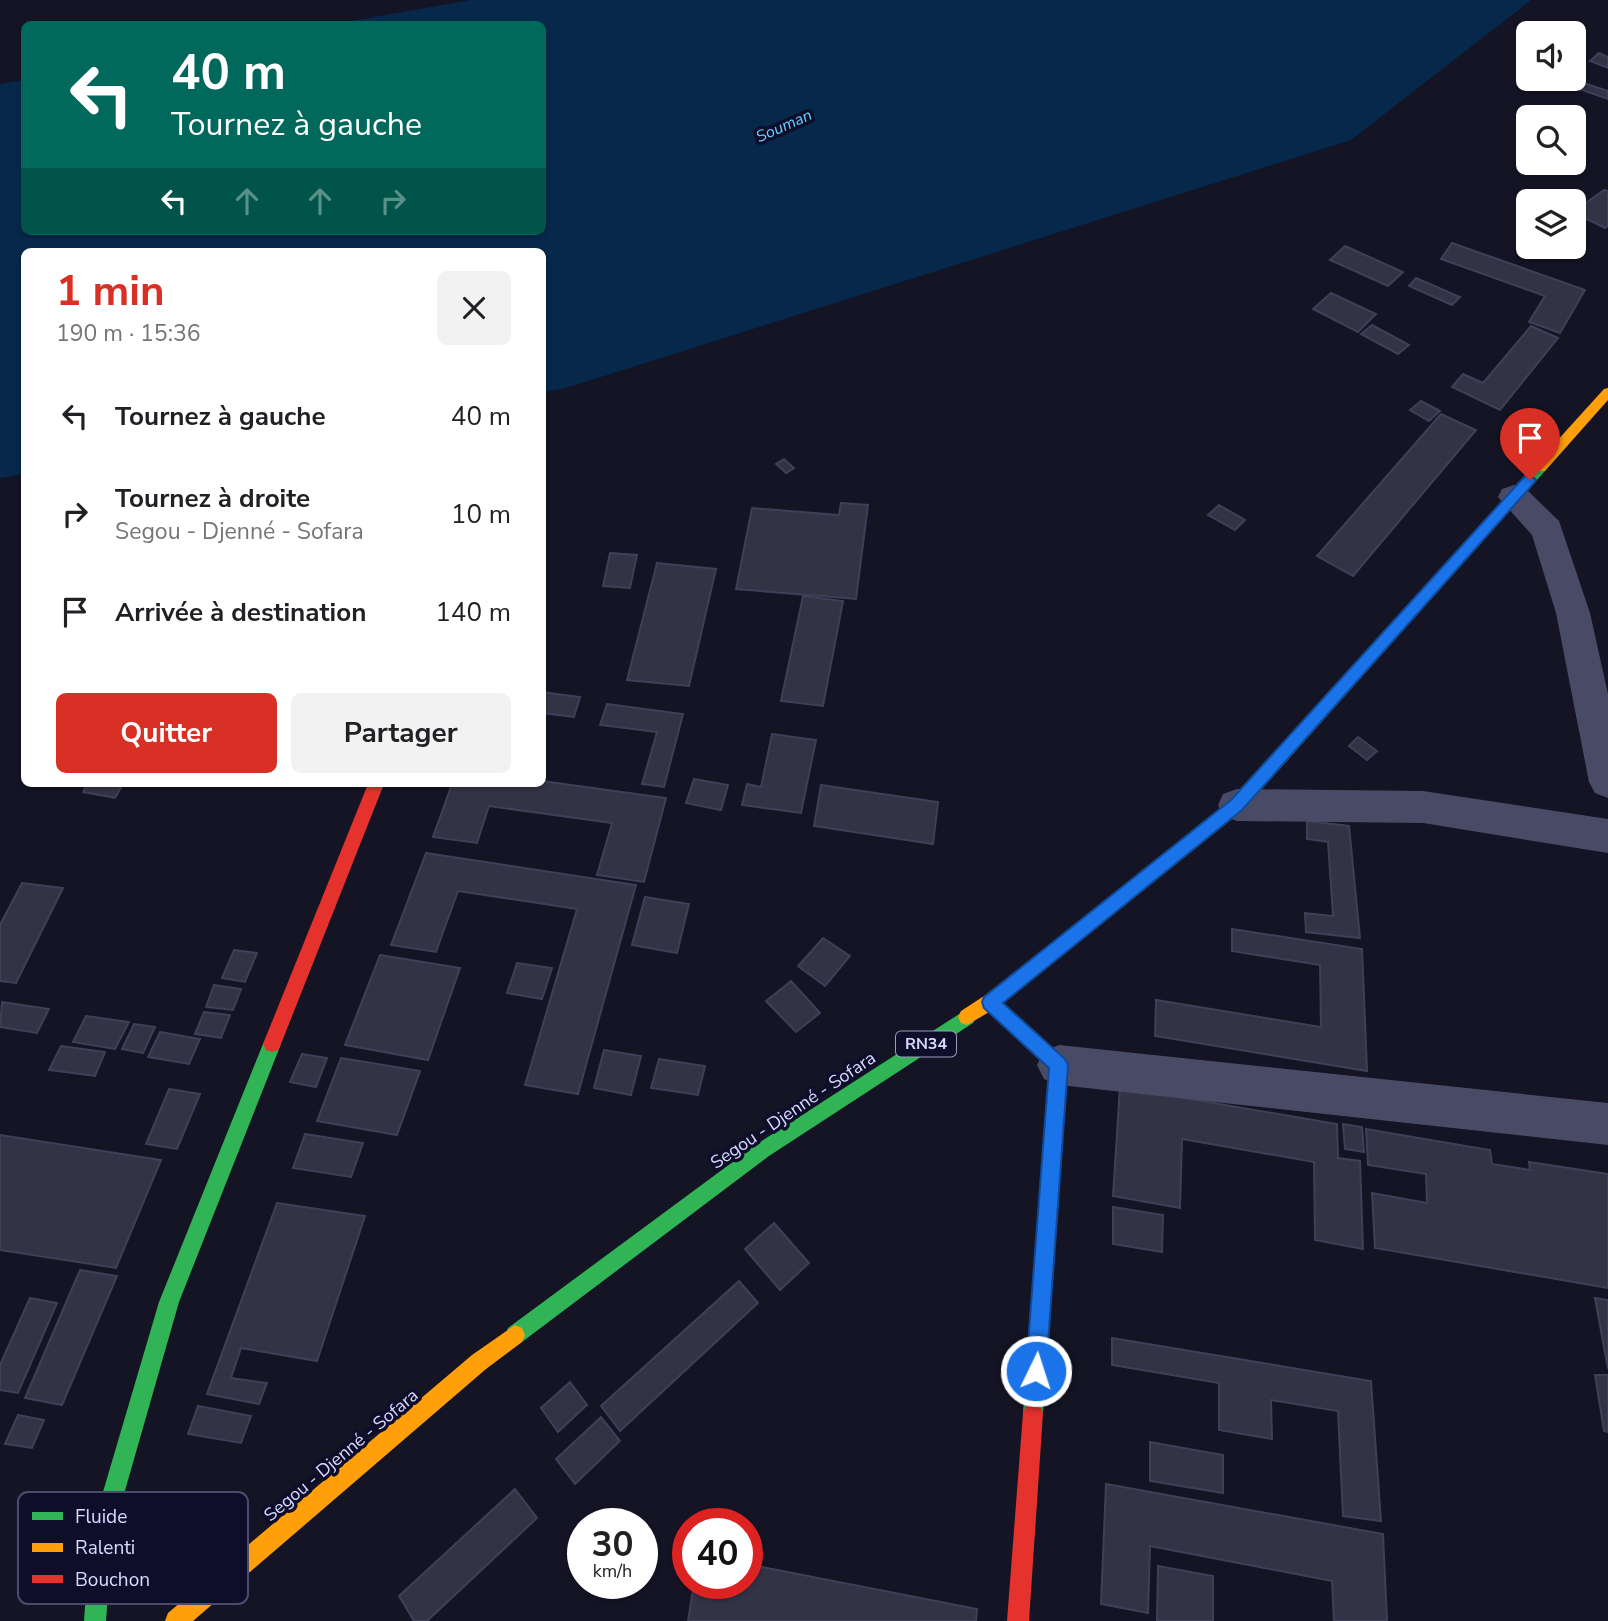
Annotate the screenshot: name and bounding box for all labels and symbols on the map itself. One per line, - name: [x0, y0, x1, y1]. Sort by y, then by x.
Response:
- water label: Souman: [753, 104, 815, 148]
- pin: [1500, 408, 1560, 480]
- road number: RN34: [896, 1032, 956, 1056]
- street label: Segou - Djenné - Sofara: [706, 1046, 880, 1174]
- position arrow: [999, 1334, 1073, 1408]
- street label: Segou - Djenné - Sofara: [259, 1383, 423, 1527]
- legend: [18, 1492, 248, 1604]
- text: Fluide: [75, 1504, 127, 1530]
- speed limit sign: 40: [672, 1508, 763, 1599]
- text: Ralenti: [75, 1535, 135, 1561]
- text: Bouchon: [75, 1567, 150, 1593]

